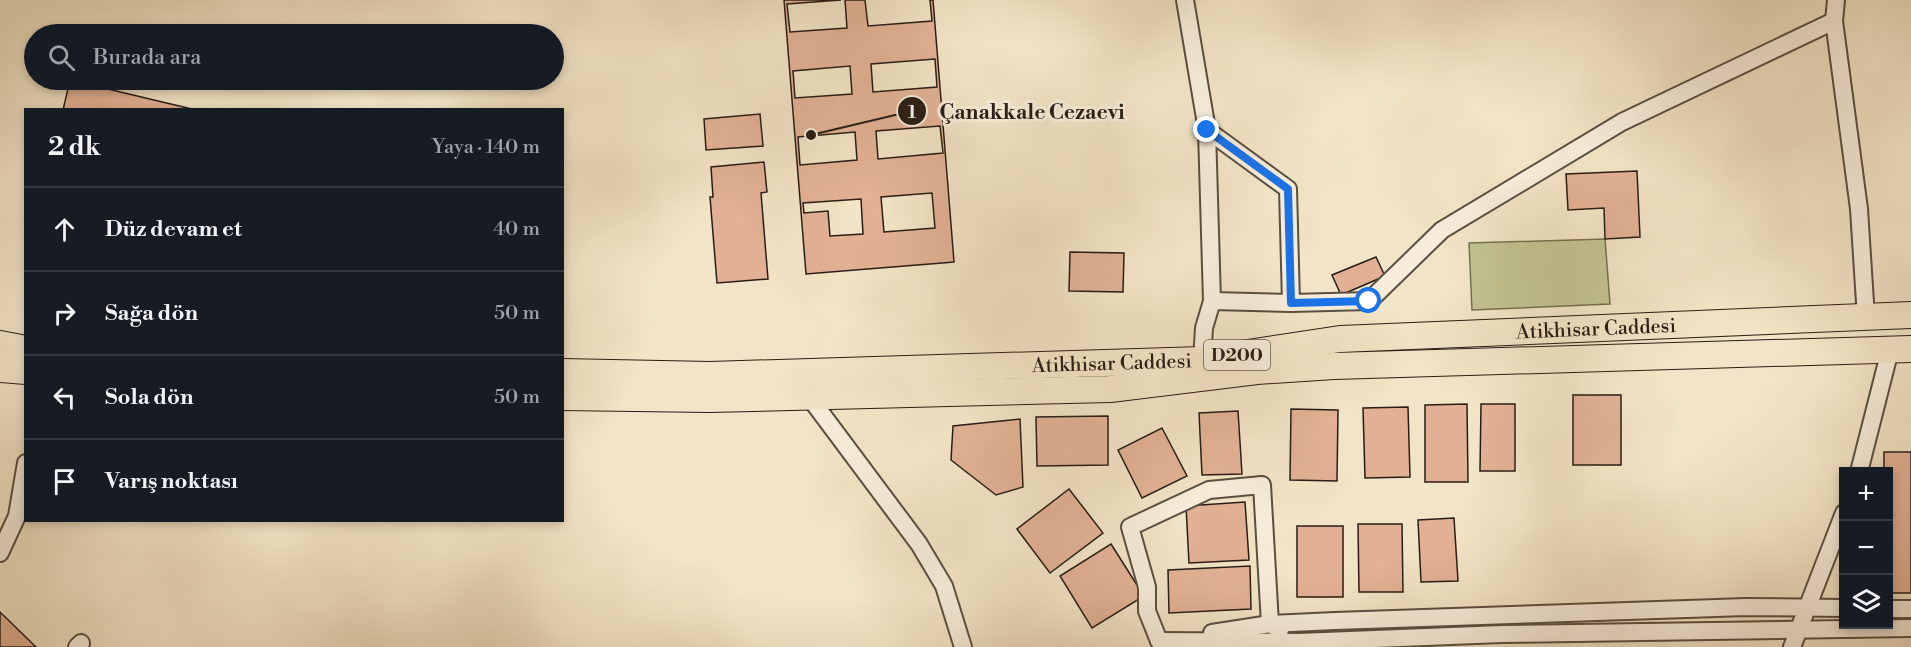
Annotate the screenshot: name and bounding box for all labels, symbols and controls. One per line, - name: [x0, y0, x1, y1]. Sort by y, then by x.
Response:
- search box: [24, 24, 564, 90]
- icon: search: [45, 41, 78, 74]
- text: Burada ara: [93, 44, 201, 71]
- callout: Çanakkale Cezaevi: [897, 92, 1137, 131]
- text: Çanakkale Cezaevi: [939, 100, 1125, 126]
- text: 1: [908, 101, 917, 124]
- route end: [1193, 116, 1219, 142]
- text: 2 dk: [48, 131, 101, 163]
- text: Yaya · 140 m: [432, 135, 540, 160]
- icon: ahead: [48, 213, 81, 246]
- text: Düz devam et: [105, 216, 242, 243]
- text: 40 m: [493, 217, 540, 242]
- route start: [1355, 287, 1381, 313]
- icon: right: [48, 297, 81, 330]
- text: Sağa dön: [105, 300, 198, 327]
- text: 50 m: [494, 301, 540, 326]
- street label: Atikhisar Caddesi: [1514, 314, 1677, 346]
- road number: D200: [1204, 340, 1270, 370]
- street label: Atikhisar Caddesi: [1030, 349, 1193, 379]
- icon: left: [48, 381, 81, 414]
- text: Sola dön: [105, 384, 193, 411]
- text: 50 m: [494, 385, 540, 410]
- icon: arrive: [48, 465, 81, 498]
- map controls: [1839, 467, 1893, 629]
- button: +: [1839, 467, 1893, 521]
- text: Varış noktası: [105, 468, 238, 495]
- button: −: [1839, 521, 1893, 575]
- button: layers: [1839, 575, 1893, 629]

